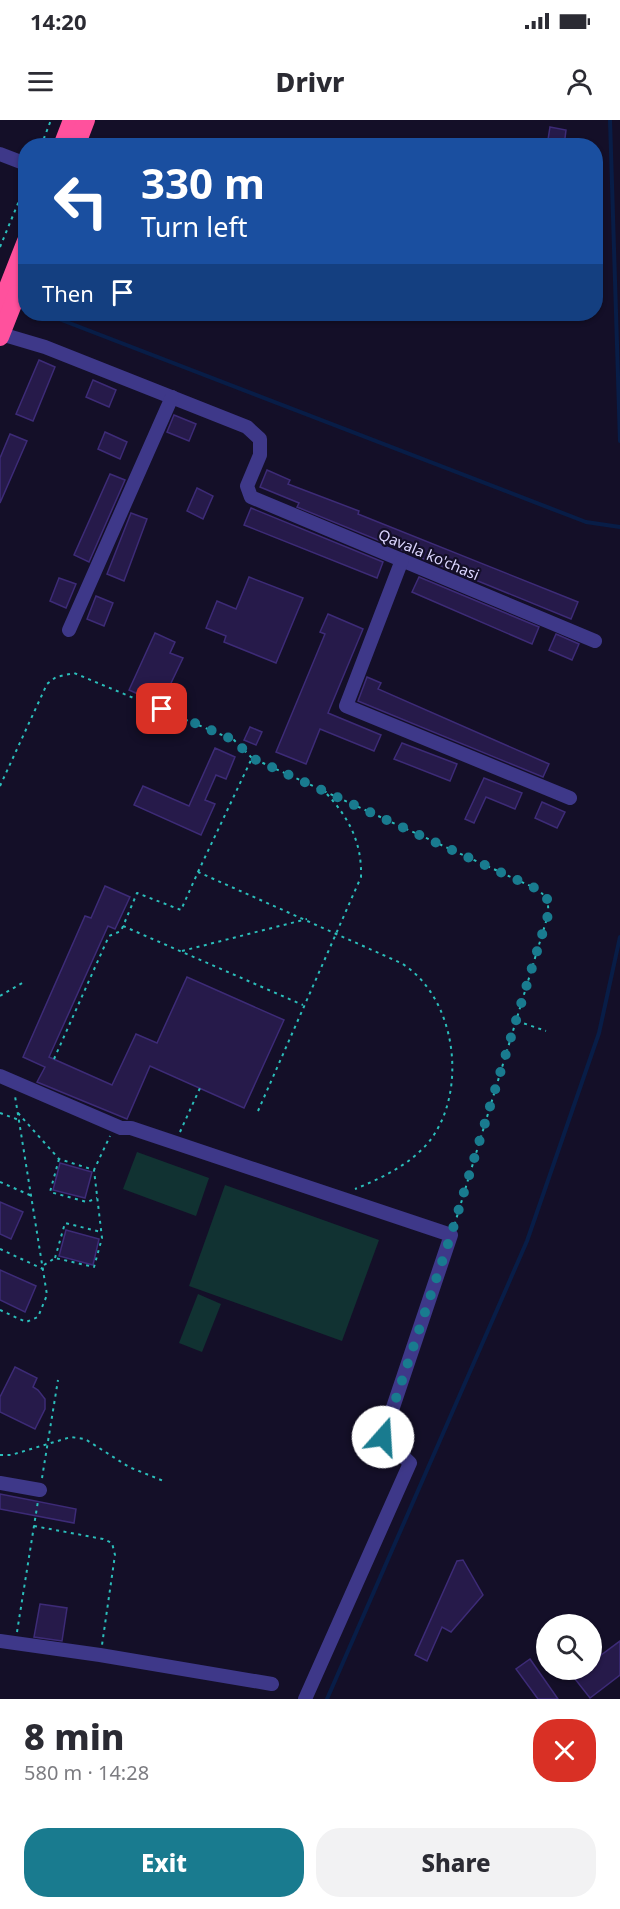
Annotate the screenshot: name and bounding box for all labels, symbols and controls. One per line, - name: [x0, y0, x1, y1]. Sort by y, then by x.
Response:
- text: 14:20: [30, 6, 87, 36]
- text: Drivr: [276, 63, 344, 100]
- icon: menu: [24, 65, 57, 98]
- icon: person: [563, 65, 596, 98]
- text: 330 m: [141, 154, 265, 211]
- icon: left: [42, 162, 120, 240]
- text: Turn left: [141, 208, 247, 245]
- icon: arrive: [106, 276, 139, 309]
- text: Then: [42, 278, 94, 308]
- street label: Qavala ko'chasi: [376, 524, 482, 584]
- pin: [136, 683, 187, 734]
- icon: arrive: [145, 692, 178, 725]
- position arrow: [351, 1405, 415, 1469]
- map controls: [536, 1614, 602, 1680]
- button: search: [536, 1614, 602, 1680]
- text: 8 min: [24, 1712, 125, 1761]
- button: close: [533, 1719, 596, 1782]
- text: 580 m · 14:28: [24, 1759, 149, 1786]
- button: Exit: [24, 1828, 304, 1897]
- button: Share: [316, 1828, 596, 1897]

